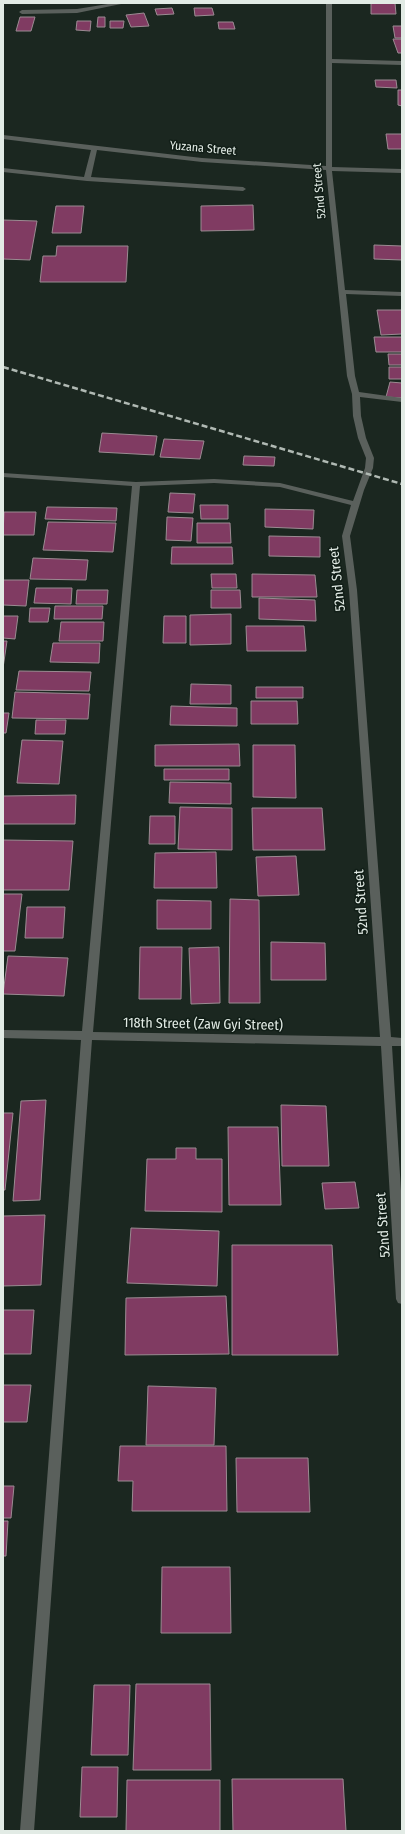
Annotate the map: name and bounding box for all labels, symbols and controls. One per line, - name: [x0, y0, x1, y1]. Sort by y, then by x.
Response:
- street label: Yuzana Street: [169, 138, 237, 158]
- street label: 52nd Street: [310, 163, 328, 219]
- street label: 52nd Street: [325, 545, 349, 612]
- street label: 52nd Street: [350, 869, 372, 935]
- street label: 118th Street (Zaw Gyi Street): [123, 1014, 283, 1034]
- street label: 52nd Street: [372, 1192, 394, 1258]

